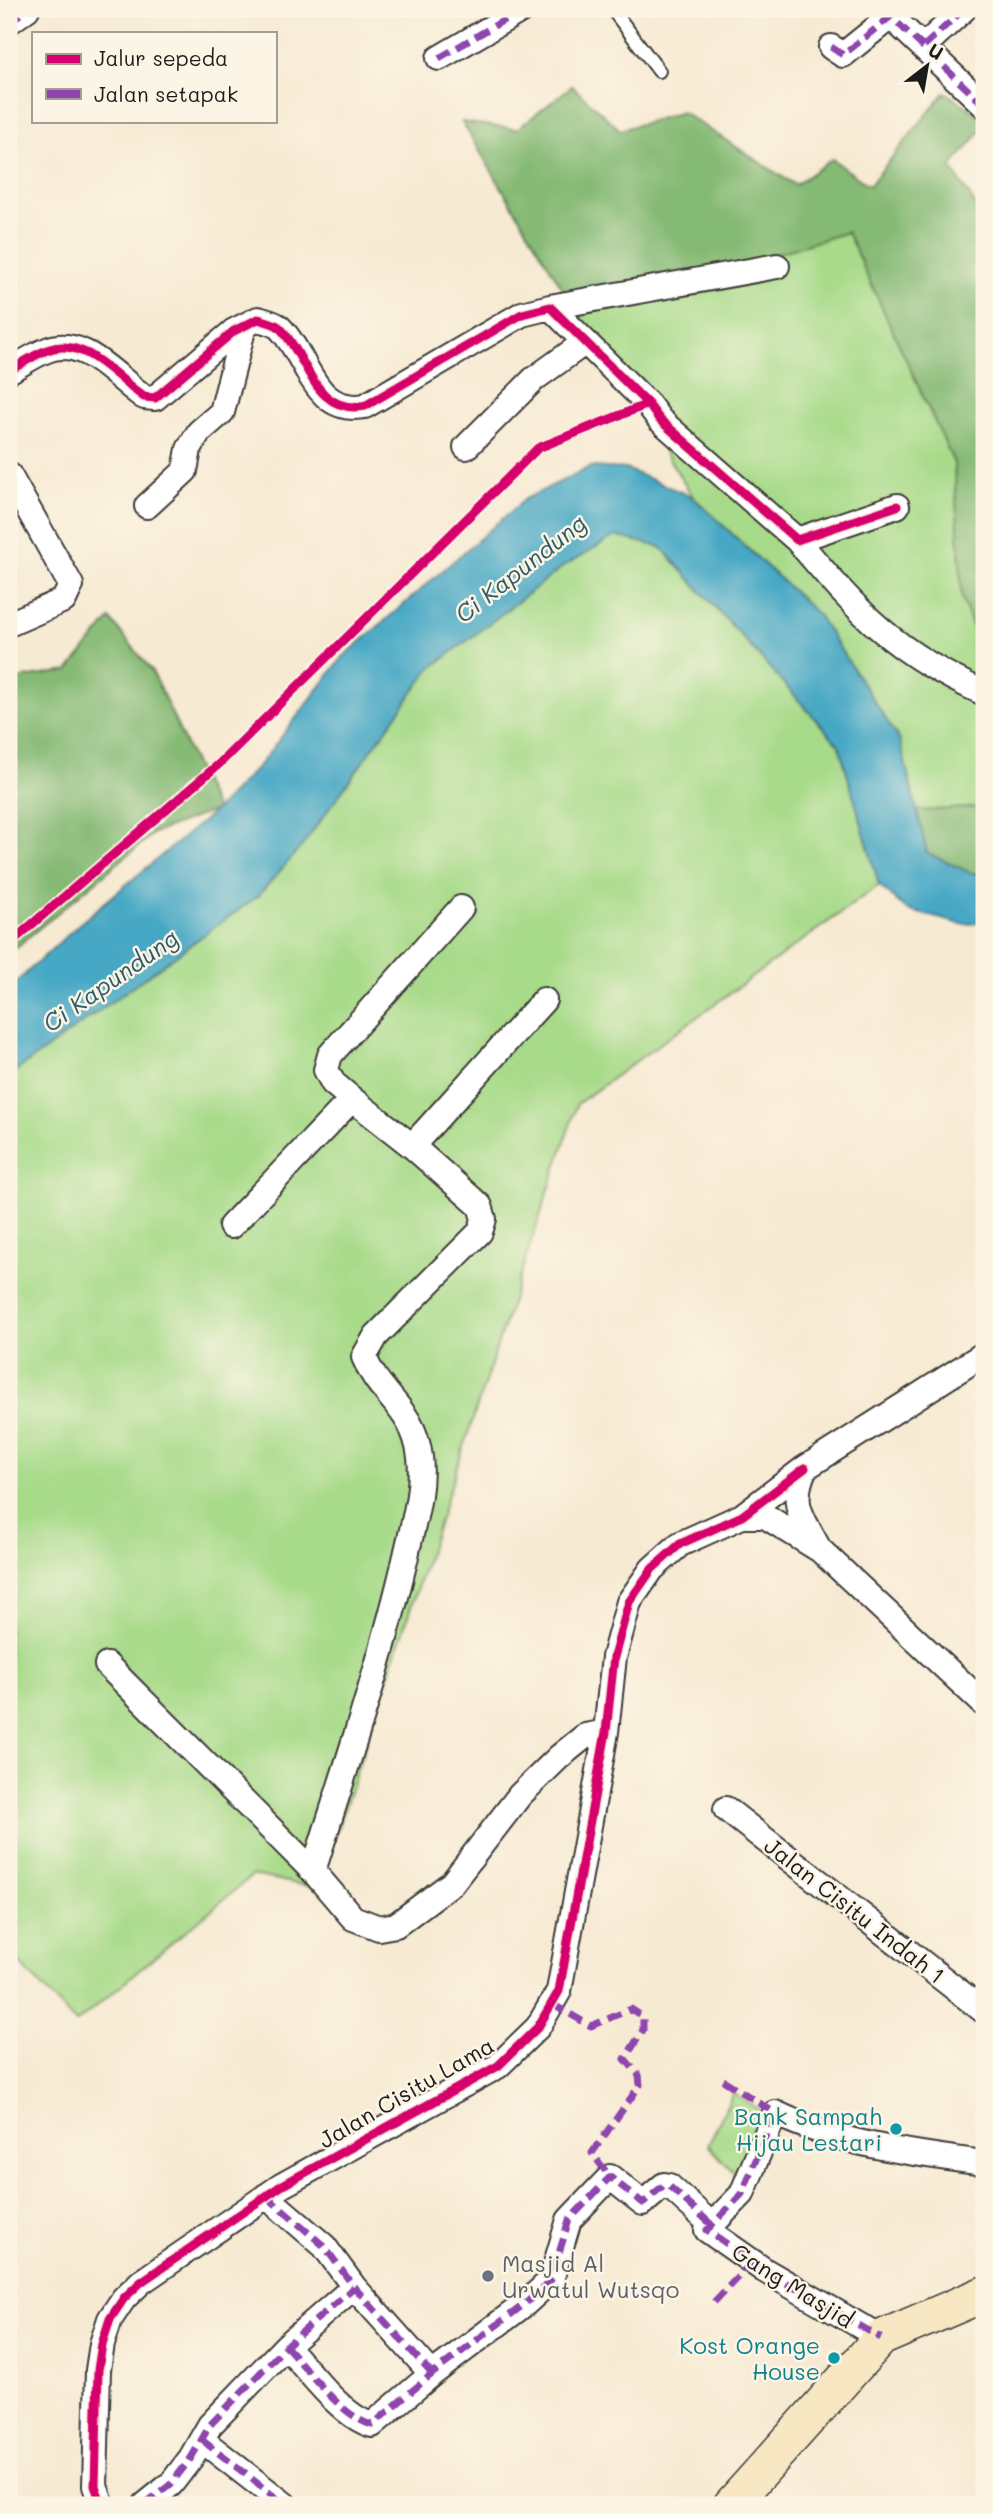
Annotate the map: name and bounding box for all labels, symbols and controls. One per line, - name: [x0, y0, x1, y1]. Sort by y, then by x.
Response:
- legend: [32, 32, 276, 122]
- north arrow: [892, 32, 962, 102]
- text: U: [924, 37, 948, 65]
- text: Jalur sepeda: [94, 44, 228, 71]
- text: Jalan setapak: [94, 80, 238, 107]
- water label: Ci Kapundung: [448, 507, 592, 629]
- water label: Ci Kapundung: [36, 922, 184, 1038]
- street label: Jalan Cisitu Indah 1: [759, 1830, 951, 1990]
- street label: Jalan Cisitu Lama: [313, 2030, 499, 2154]
- place label: Bank Sampah Hijau Lestari: [734, 2101, 882, 2157]
- marker: Bank Sampah Hijau Lestari: [888, 2121, 904, 2137]
- street label: Gang Masjid: [727, 2236, 859, 2334]
- place label: Masjid Al Urwatul Wutsqo: [502, 2248, 679, 2304]
- marker: Masjid Al Urwatul Wutsqo: [480, 2268, 496, 2284]
- place label: Kost Orange House: [679, 2330, 820, 2386]
- marker: Kost Orange House: [826, 2350, 842, 2366]

